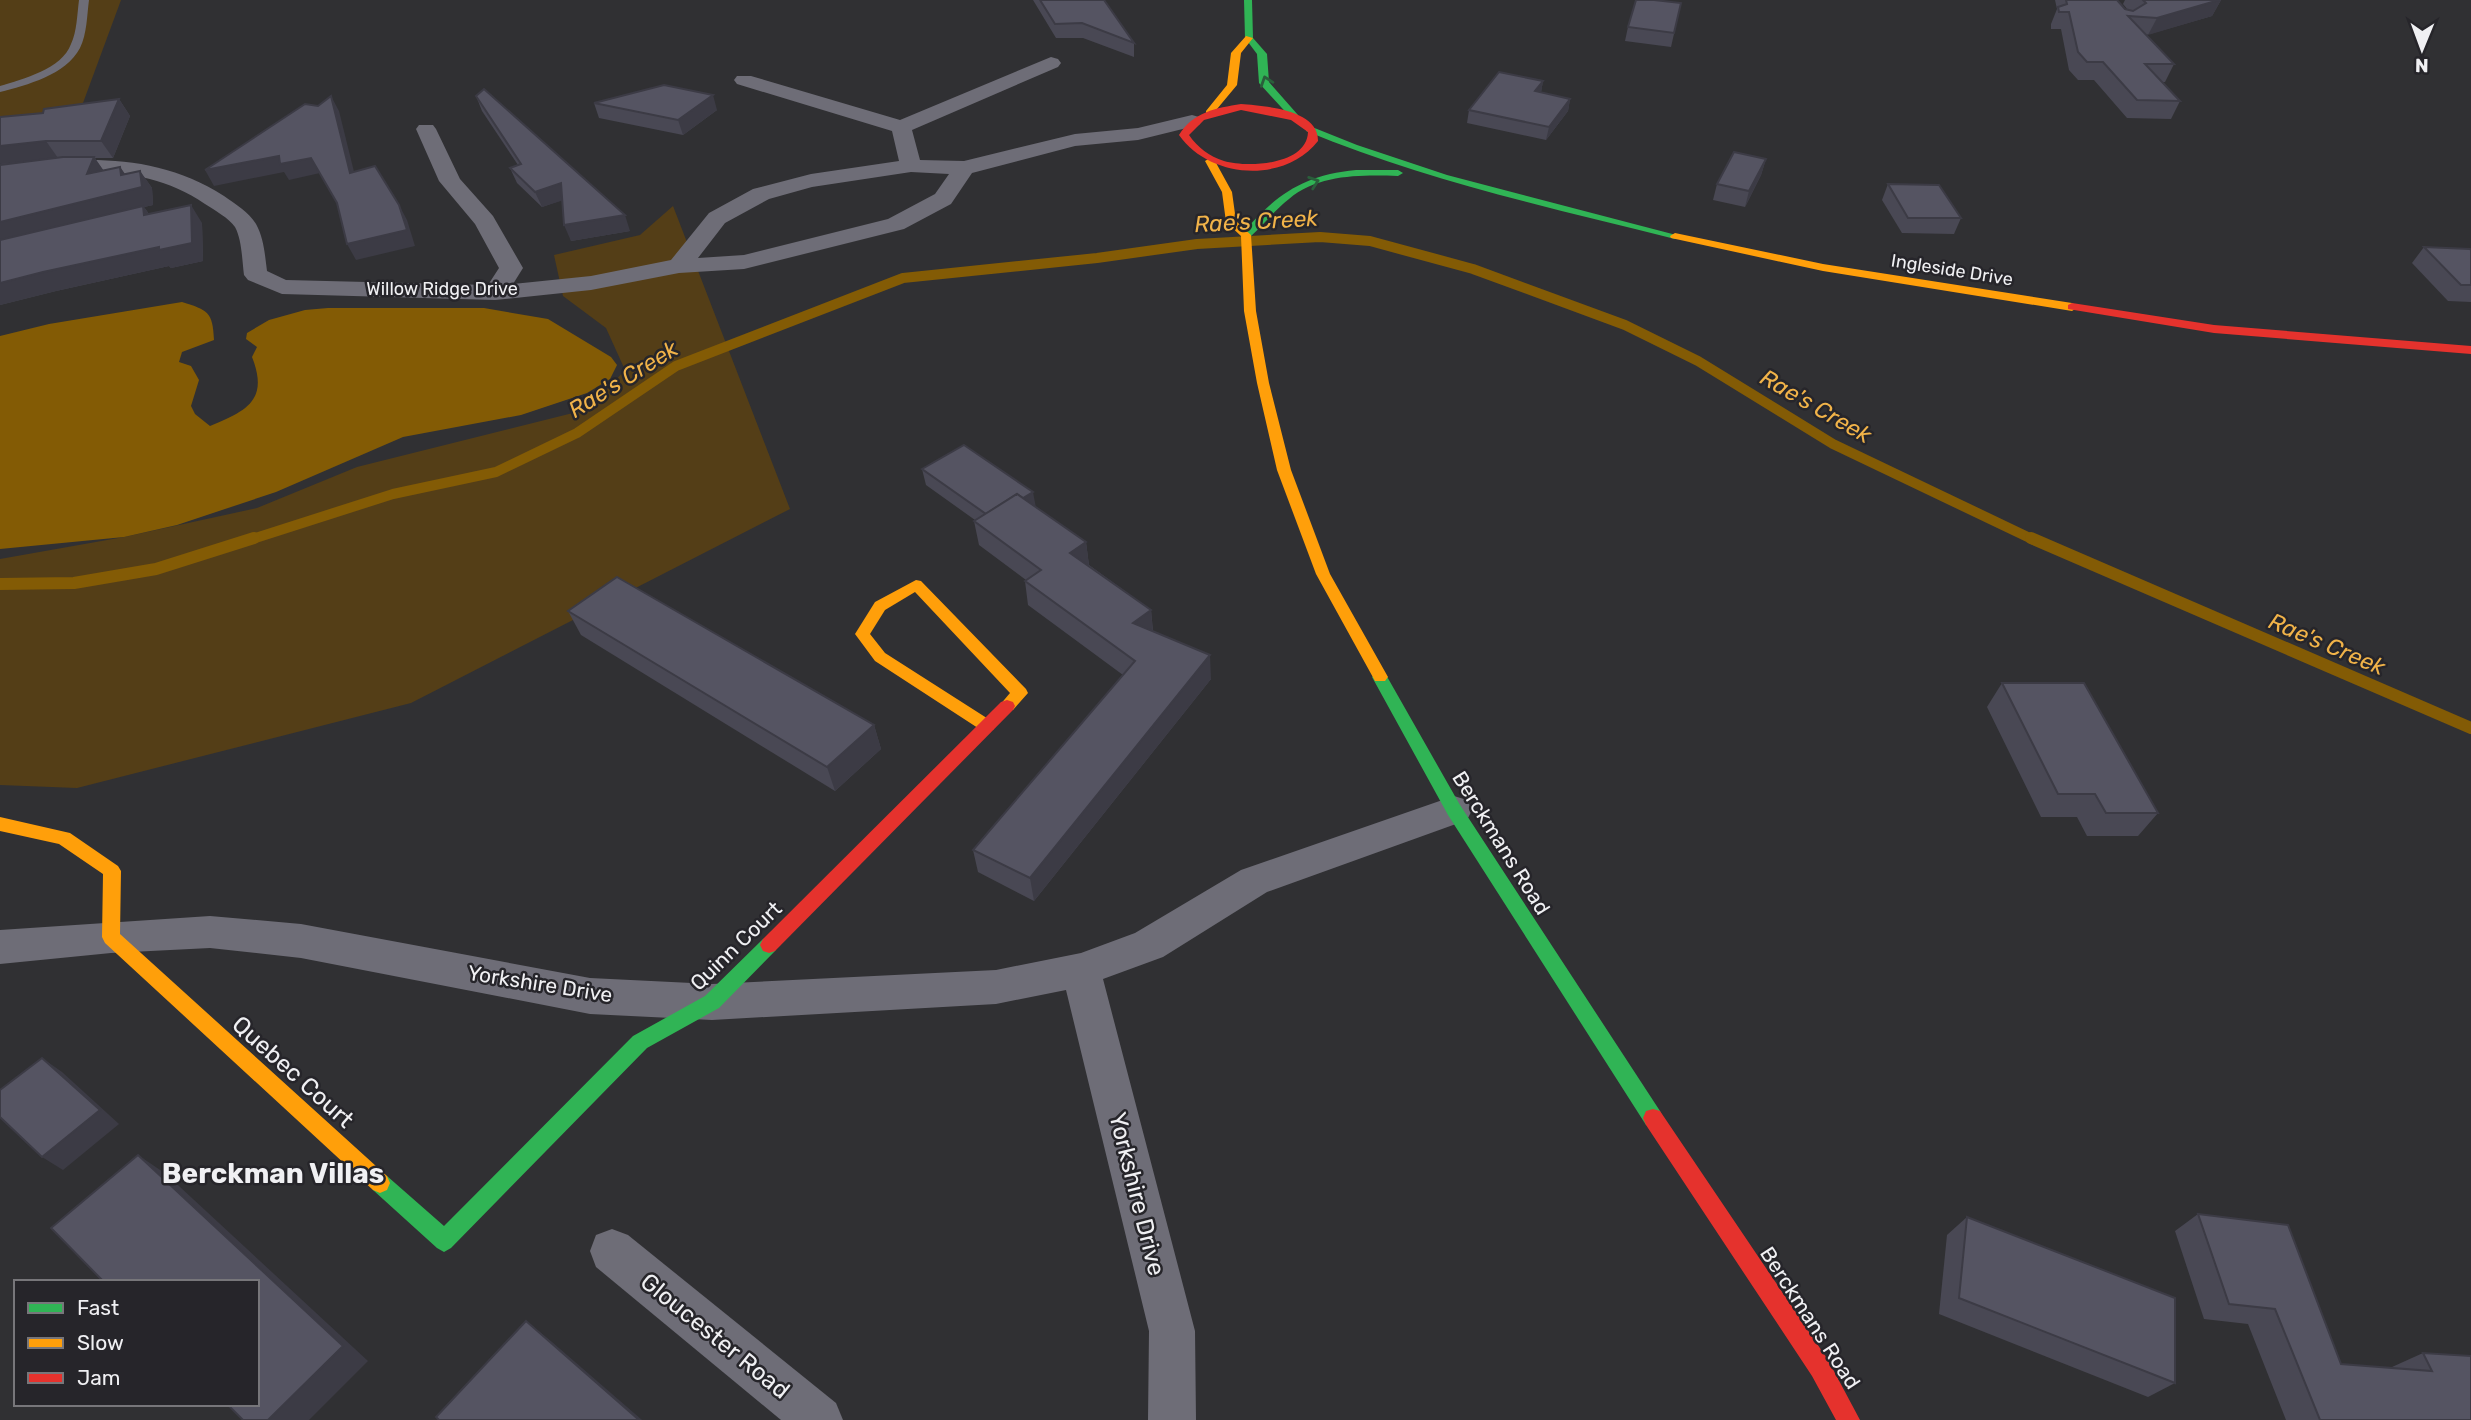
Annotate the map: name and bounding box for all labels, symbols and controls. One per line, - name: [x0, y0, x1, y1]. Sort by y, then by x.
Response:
- north arrow: [2387, 14, 2457, 84]
- text: N: [2415, 54, 2429, 77]
- one-way arrow: [1260, 75, 1274, 87]
- one-way arrow: [1308, 176, 1320, 190]
- water label: Rae's Creek: [1193, 204, 1320, 238]
- street label: Ingleside Drive: [1889, 250, 2015, 290]
- street label: Willow Ridge Drive: [366, 278, 518, 300]
- water label: Rae's Creek: [563, 334, 684, 424]
- water label: Rae's Creek: [1755, 363, 1878, 450]
- water label: Rae's Creek: [2264, 607, 2391, 682]
- street label: Berckmans Road: [1447, 766, 1556, 919]
- street label: Quinn Court: [685, 896, 787, 995]
- street label: Yorkshire Drive: [466, 960, 614, 1007]
- street label: Quebec Court: [227, 1010, 359, 1134]
- street label: Yorkshire Drive: [1103, 1110, 1171, 1278]
- district label: Berckman Villas: [162, 1157, 384, 1190]
- street label: Berckmans Road: [1755, 1242, 1866, 1394]
- street label: Gloucester Road: [635, 1267, 795, 1405]
- legend: [14, 1280, 259, 1406]
- text: Fast: [77, 1295, 119, 1320]
- text: Slow: [77, 1330, 124, 1355]
- text: Jam: [77, 1365, 121, 1390]

